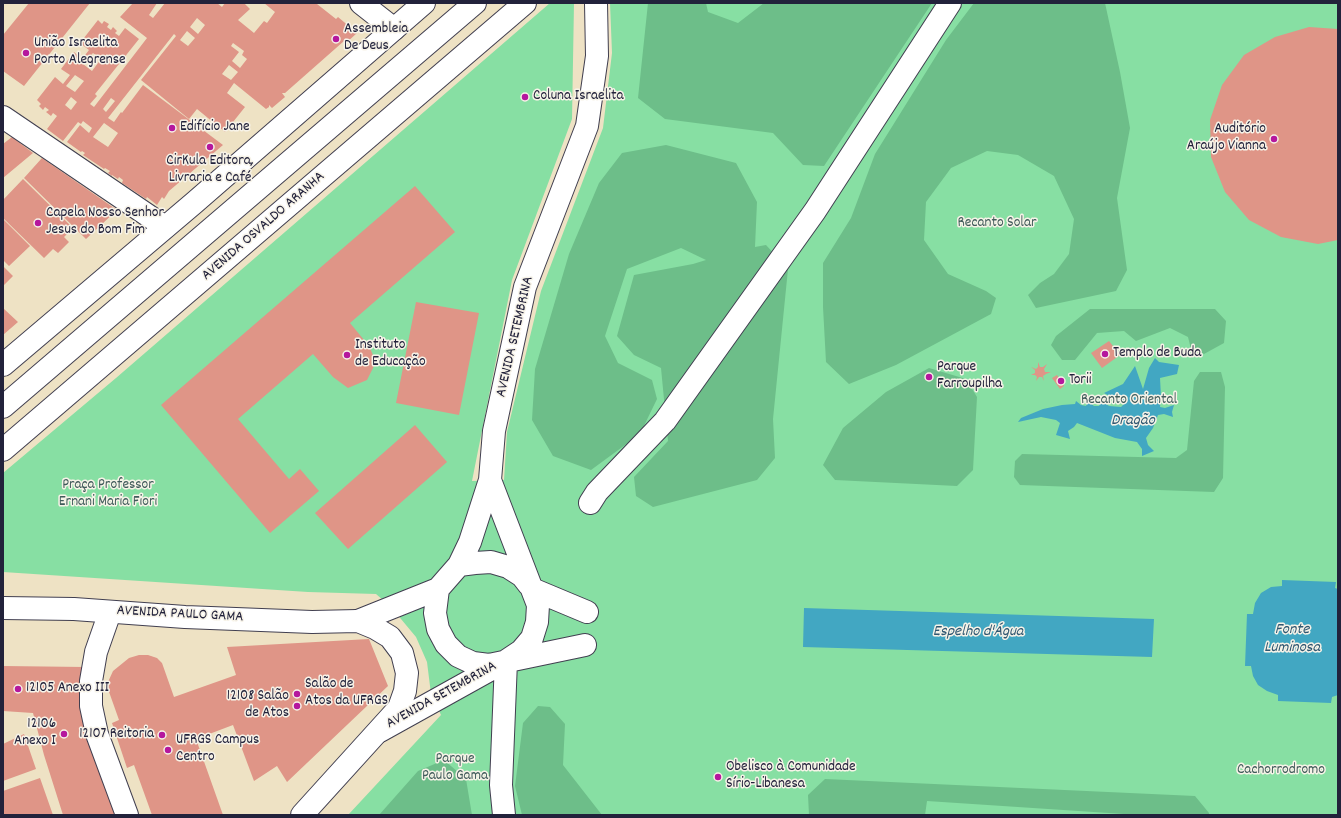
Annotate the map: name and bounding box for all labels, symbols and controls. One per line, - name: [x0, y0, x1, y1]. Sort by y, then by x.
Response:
- place label: Assembleia De Deus: [344, 21, 408, 56]
- marker: Assembleia De Deus: [331, 34, 341, 44]
- place label: União Israelita Porto Alegrense: [34, 35, 126, 70]
- marker: União Israelita Porto Alegrense: [21, 48, 31, 58]
- place label: Coluna Israelita: [533, 88, 624, 106]
- marker: Coluna Israelita: [520, 92, 530, 102]
- place label: Edifício Jane: [180, 119, 250, 137]
- place label: Auditório Araújo Vianna: [1187, 121, 1266, 156]
- marker: Edifício Jane: [167, 123, 177, 133]
- marker: Auditório Araújo Vianna: [1269, 134, 1279, 144]
- marker: CirKula Editora, Livraria e Café: [205, 142, 215, 152]
- place label: CirKula Editora, Livraria e Café: [166, 153, 254, 188]
- street label: AVENIDA OSVALDO ARANHA: [199, 169, 329, 285]
- place label: Capela Nosso Senhor Jesus do Bom Fim: [46, 205, 164, 240]
- park label: Recanto Solar: [957, 215, 1037, 233]
- marker: Capela Nosso Senhor Jesus do Bom Fim: [33, 218, 43, 228]
- street label: AVENIDA SETEMBRINA: [493, 275, 539, 399]
- place label: Instituto de Educação: [355, 337, 426, 372]
- place label: Templo de Buda: [1113, 345, 1201, 363]
- marker: Templo de Buda: [1100, 349, 1110, 359]
- marker: Instituto de Educação: [342, 350, 352, 360]
- place label: Parque Farroupilha: [937, 359, 1002, 394]
- marker: Parque Farroupilha: [924, 372, 934, 382]
- place label: Torii: [1069, 372, 1091, 390]
- marker: Torii: [1056, 376, 1066, 386]
- park label: Recanto Oriental: [1081, 392, 1177, 410]
- water label: Dragão: [1111, 412, 1155, 432]
- park label: Praça Professor Ernani Maria Fiori: [59, 477, 157, 512]
- street label: AVENIDA PAULO GAMA: [116, 603, 244, 627]
- water label: Fonte Luminosa: [1264, 621, 1320, 659]
- water label: Espelho d'Água: [933, 623, 1023, 643]
- street label: AVENIDA SETEMBRINA: [384, 658, 500, 734]
- place label: Salão de Atos da UFRGS: [305, 676, 388, 711]
- place label: 12105 Anexo III: [26, 680, 109, 698]
- marker: 12105 Anexo III: [13, 684, 23, 694]
- place label: 12108 Salão de Atos: [227, 688, 289, 723]
- marker: Salão de Atos da UFRGS: [292, 689, 302, 699]
- marker: 12108 Salão de Atos: [292, 701, 302, 711]
- place label: 12106 Anexo I: [14, 716, 56, 751]
- place label: 12107 Reitoria: [79, 726, 154, 744]
- marker: 12106 Anexo I: [59, 729, 69, 739]
- marker: 12107 Reitoria: [157, 730, 167, 740]
- place label: UFRGS Campus Centro: [176, 732, 259, 767]
- marker: UFRGS Campus Centro: [163, 745, 173, 755]
- park label: Parque Paulo Gama: [422, 751, 488, 786]
- place label: Obelisco à Comunidade Sírio-Libanesa: [726, 759, 856, 794]
- park label: Cachorrodromo: [1237, 762, 1325, 780]
- marker: Obelisco à Comunidade Sírio-Libanesa: [713, 772, 723, 782]

